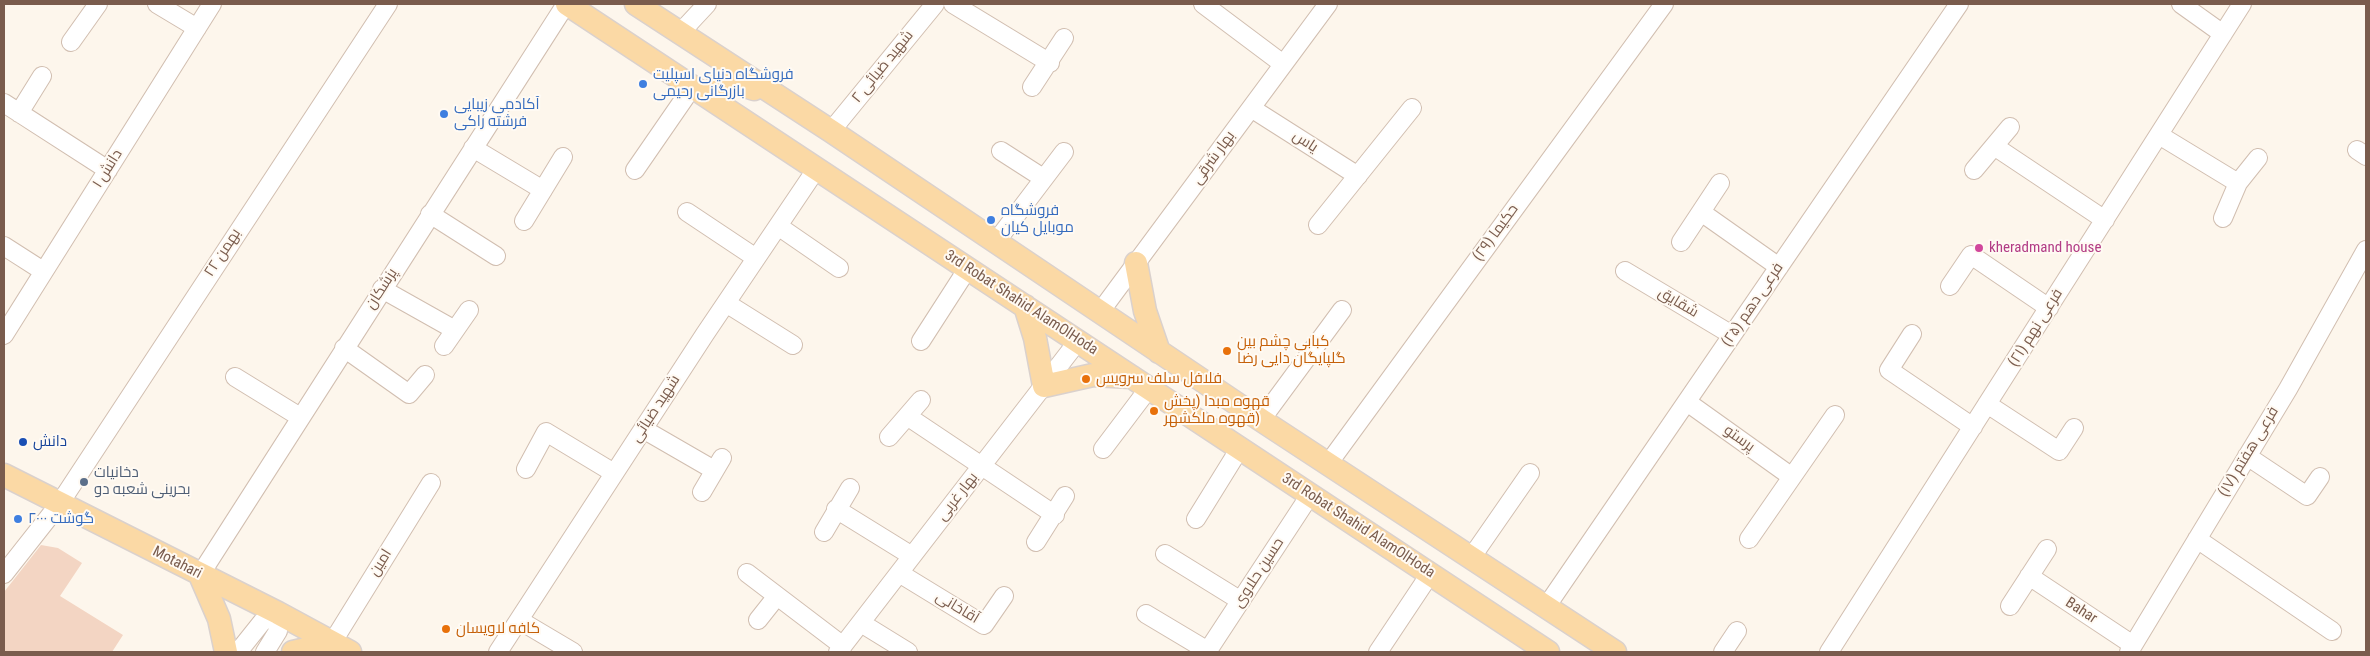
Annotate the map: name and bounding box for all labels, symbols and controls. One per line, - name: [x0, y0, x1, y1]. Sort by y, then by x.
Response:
- street label: شهید ضیائی ۲: [848, 27, 918, 107]
- place label: فروشگاه دنیای اسپلیت بازرگانی رحیمی: [653, 66, 794, 101]
- marker: فروشگاه دنیای اسپلیت بازرگانی رحیمی: [637, 78, 649, 90]
- place label: آکادمی زیبایی فرشته راکی: [454, 96, 539, 131]
- marker: آکادمی زیبایی فرشته راکی: [438, 108, 450, 120]
- street label: یاس: [1289, 127, 1321, 157]
- street label: بهار شرقی: [1189, 128, 1239, 188]
- street label: دانش ۱: [89, 146, 127, 192]
- street label: حکیما (۲۹): [1469, 201, 1523, 265]
- place label: فروشگاه موبایل کیان: [1001, 202, 1074, 237]
- marker: فروشگاه موبایل کیان: [985, 214, 997, 226]
- street label: ۲۲ بهمن: [201, 226, 245, 280]
- place label: kheradmand house: [1989, 239, 2101, 257]
- marker: kheradmand house: [1973, 242, 1985, 254]
- street label: 3rd Robat Shahid AlamOlHoda: [941, 247, 1101, 359]
- street label: فرعی دهم (۲۵): [1718, 260, 1788, 350]
- street label: پزشکان: [362, 265, 402, 313]
- street label: شقایق: [1655, 284, 1701, 322]
- street label: فرعی نهم (۲۱): [2005, 286, 2067, 370]
- place label: کبابی چشم بین گلپایگان دایی رضا: [1237, 333, 1346, 368]
- marker: کبابی چشم بین گلپایگان دایی رضا: [1221, 345, 1233, 357]
- place label: فلافل سلف سرویس: [1096, 370, 1222, 388]
- street label: شهید ضیائی: [628, 372, 684, 446]
- marker: فلافل سلف سرویس: [1080, 373, 1092, 385]
- place label: قهوه مبدا (پخش قهوه ملکشهر): [1164, 393, 1270, 428]
- street label: فرعی هفتم (۱۷): [2215, 404, 2283, 500]
- marker: قهوه مبدا (پخش قهوه ملکشهر): [1148, 405, 1160, 417]
- street label: پرستو: [1720, 422, 1758, 456]
- place label: دانش: [33, 433, 67, 451]
- marker: دانش: [17, 436, 29, 448]
- place label: دخانیات بحرینی شعبه دو: [94, 464, 191, 499]
- street label: بهار غربی: [934, 469, 982, 525]
- street label: 3rd Robat Shahid AlamOlHoda: [1278, 470, 1438, 582]
- marker: دخانیات بحرینی شعبه دو: [78, 476, 90, 488]
- place label: گوشت ۲۰۰۰: [28, 510, 94, 528]
- marker: گوشت ۲۰۰۰: [12, 513, 24, 525]
- street label: حسین حلاوی: [1230, 535, 1288, 611]
- street label: Motahari: [149, 543, 205, 583]
- street label: امین: [366, 546, 396, 580]
- street label: آقاخانی: [932, 588, 982, 628]
- street label: Bahar: [2062, 594, 2100, 628]
- place label: کافه لاویسان: [456, 620, 540, 638]
- marker: کافه لاویسان: [440, 623, 452, 635]

